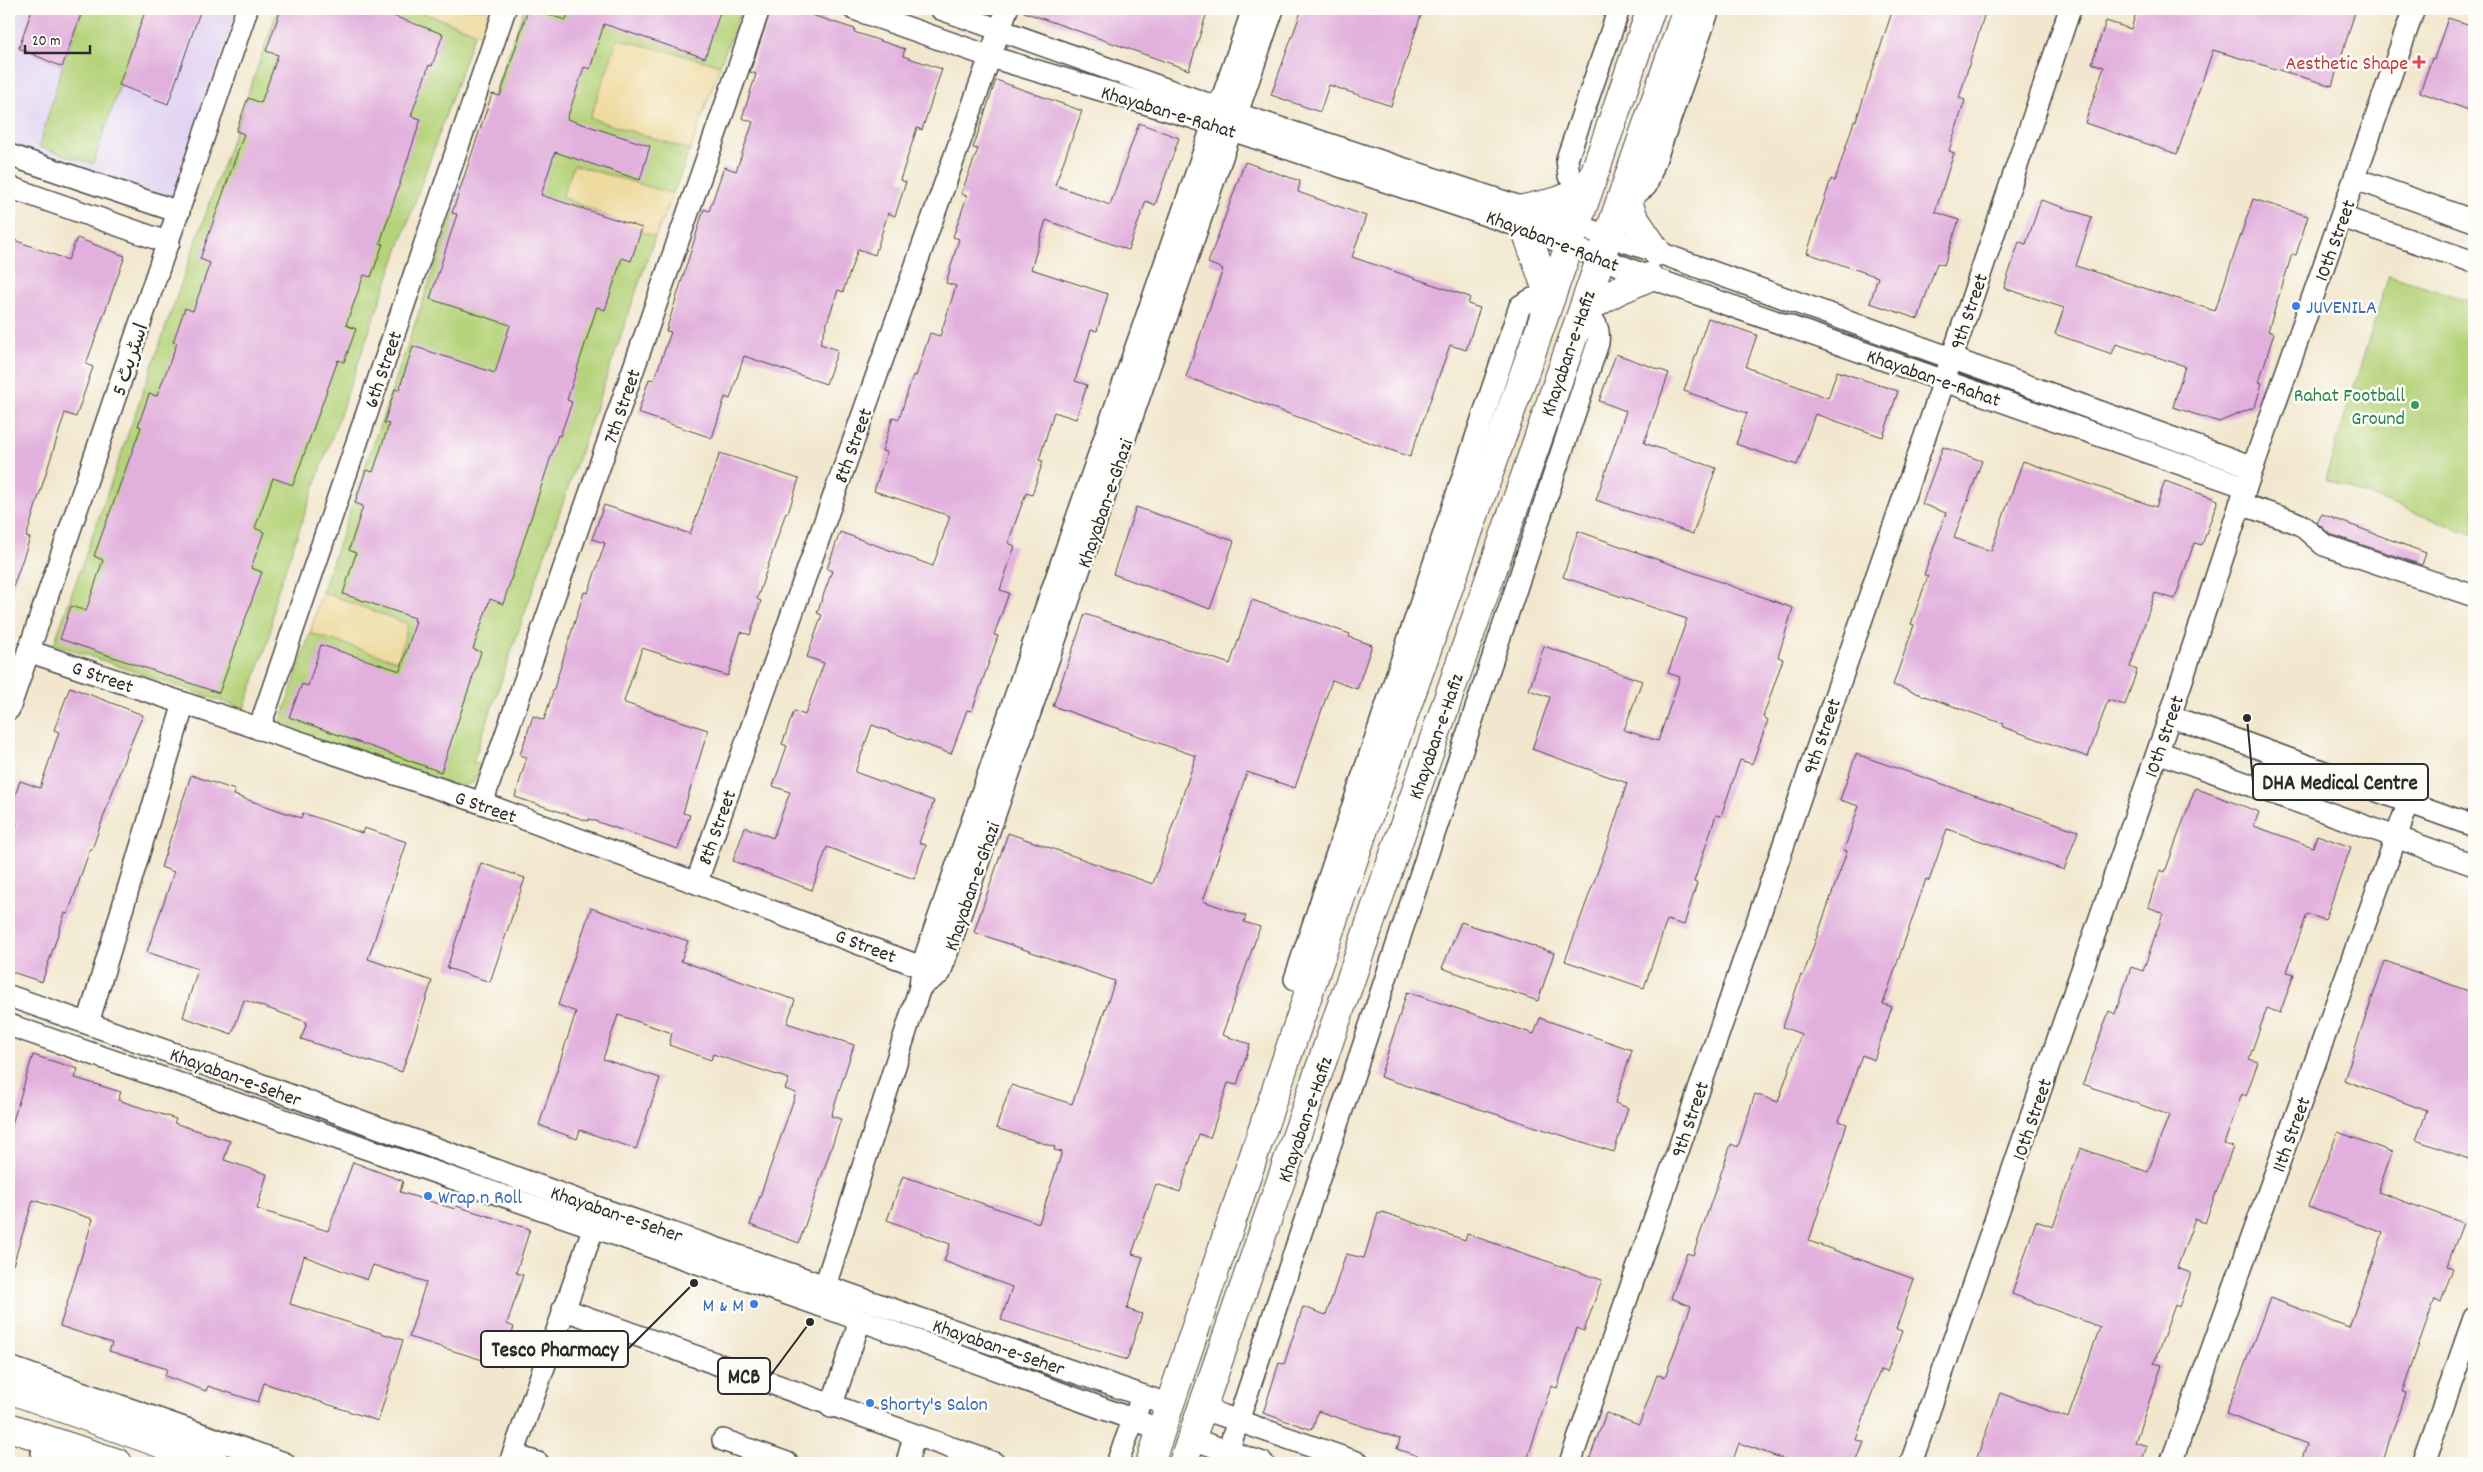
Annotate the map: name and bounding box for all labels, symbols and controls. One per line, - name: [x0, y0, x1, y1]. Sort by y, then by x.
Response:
- scale bar: [25, 22, 90, 54]
- text: 20 m: [32, 31, 60, 53]
- place label: Aesthetic Shape: [2285, 51, 2408, 79]
- marker: Aesthetic Shape: [2412, 55, 2426, 69]
- street label: Khayaban-e-Rahat: [1097, 80, 1239, 148]
- street label: 10th Street: [2309, 196, 2365, 286]
- street label: Khayaban-e-Rahat: [1482, 205, 1622, 281]
- street label: 9th Street: [1945, 270, 1997, 354]
- street label: Khayaban-e-Hafiz: [1535, 287, 1605, 421]
- place label: JUVENILA: [2306, 295, 2377, 323]
- marker: JUVENILA: [2290, 300, 2302, 312]
- street label: اسٹریٹ 5: [106, 320, 157, 400]
- street label: 6th Street: [359, 328, 411, 412]
- street label: Khayaban-e-Rahat: [1862, 344, 2004, 416]
- street label: 7th Street: [598, 366, 650, 448]
- place label: Rahat Football Ground: [2294, 383, 2405, 434]
- marker: Rahat Football Ground: [2409, 399, 2421, 411]
- street label: 8th Street: [828, 405, 881, 487]
- street label: Khayaban-e-Ghazi: [1072, 435, 1142, 572]
- street label: G Street: [68, 655, 136, 702]
- street label: Khayaban-e-Hafiz: [1403, 670, 1473, 804]
- street label: 10th Street: [2139, 692, 2193, 782]
- street label: 9th Street: [1798, 695, 1850, 779]
- callout: DHA Medical Centre: [2253, 764, 2428, 800]
- text: DHA Medical Centre: [2262, 770, 2418, 800]
- street label: G Street: [451, 785, 519, 832]
- street label: 8th Street: [692, 787, 745, 869]
- street label: Khayaban-e-Ghazi: [939, 818, 1009, 955]
- street label: G Street: [830, 923, 899, 972]
- street label: Khayaban-e-Seher: [165, 1042, 305, 1116]
- street label: Khayaban-e-Hafiz: [1272, 1053, 1342, 1187]
- street label: 10th Street: [2007, 1075, 2061, 1165]
- street label: 9th Street: [1666, 1078, 1718, 1162]
- street label: 11th Street: [2266, 1093, 2319, 1177]
- street label: Khayaban-e-Seher: [546, 1180, 686, 1252]
- place label: Wrap n Roll: [438, 1185, 522, 1213]
- marker: Wrap n Roll: [422, 1190, 434, 1202]
- place label: M & M: [703, 1293, 744, 1321]
- marker: M & M: [748, 1298, 760, 1310]
- street label: Khayaban-e-Seher: [928, 1313, 1068, 1385]
- callout: Tesco Pharmacy: [481, 1331, 628, 1367]
- text: Tesco Pharmacy: [491, 1337, 620, 1367]
- callout: MCB: [718, 1358, 770, 1394]
- text: MCB: [728, 1364, 760, 1394]
- place label: Shorty's Salon: [880, 1392, 988, 1420]
- marker: Shorty's Salon: [864, 1397, 876, 1409]

